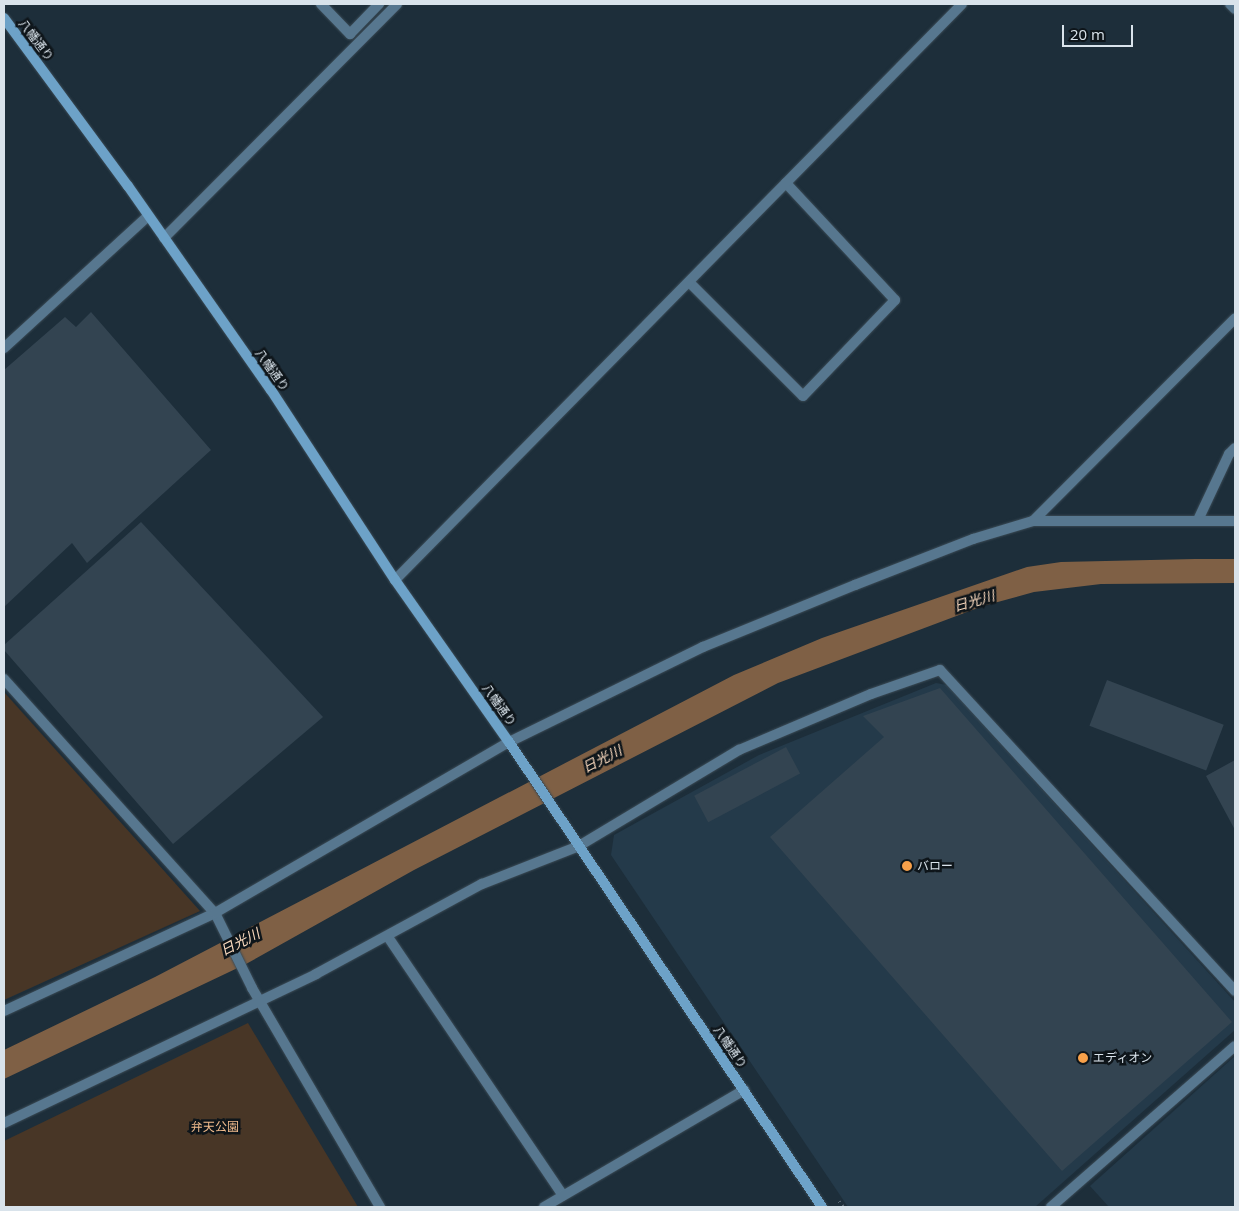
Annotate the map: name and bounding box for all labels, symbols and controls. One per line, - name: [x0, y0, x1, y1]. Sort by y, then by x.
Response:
- scale bar: [1064, 15, 1135, 47]
- street label: 八幡通り: [16, 16, 56, 64]
- text: 20 m: [1070, 24, 1105, 44]
- street label: 八幡通り: [252, 346, 292, 394]
- water label: 日光川: [951, 587, 997, 615]
- street label: 八幡通り: [479, 681, 519, 729]
- water label: 日光川: [579, 742, 625, 776]
- place label: バロー: [917, 859, 953, 873]
- marker: バロー: [901, 860, 913, 872]
- water label: 日光川: [217, 925, 263, 959]
- street label: 八幡通り: [711, 1023, 749, 1071]
- place label: エディオン: [1093, 1051, 1153, 1065]
- marker: エディオン: [1077, 1052, 1089, 1064]
- park label: 弁天公園: [191, 1120, 239, 1134]

